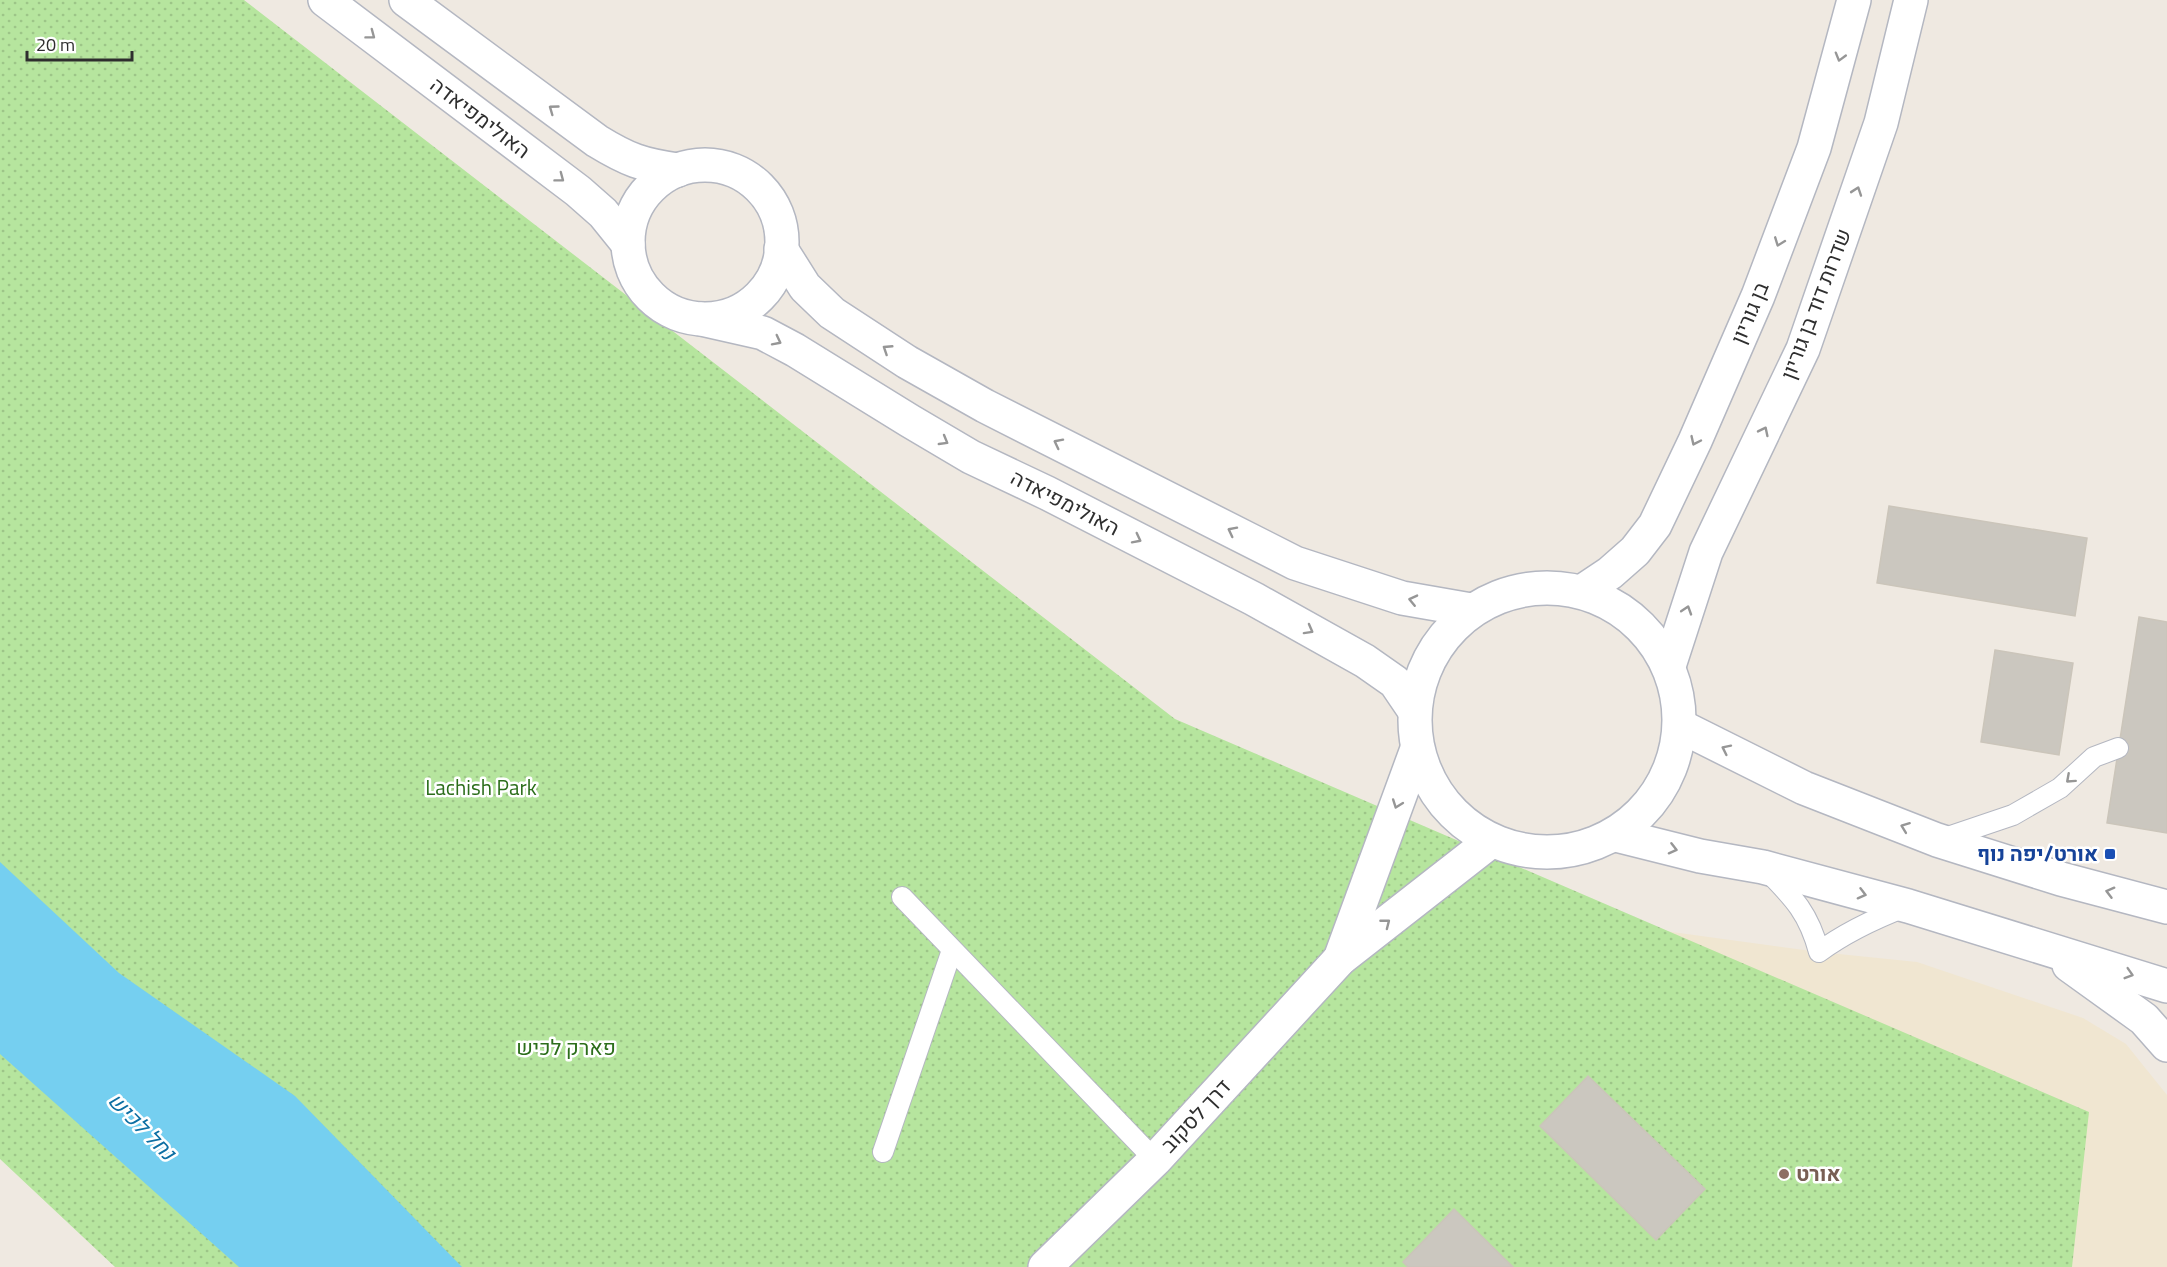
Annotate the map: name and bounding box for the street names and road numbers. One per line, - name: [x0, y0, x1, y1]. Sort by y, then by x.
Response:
- street label: האולימפיאדה: [424, 69, 538, 166]
- street label: שדרות דוד בן גוריון: [1772, 223, 1859, 384]
- street label: בן גוריון: [1722, 276, 1776, 349]
- street label: האולימפיאדה: [1005, 461, 1126, 543]
- street label: דרך לסקוב: [1153, 1071, 1238, 1159]

